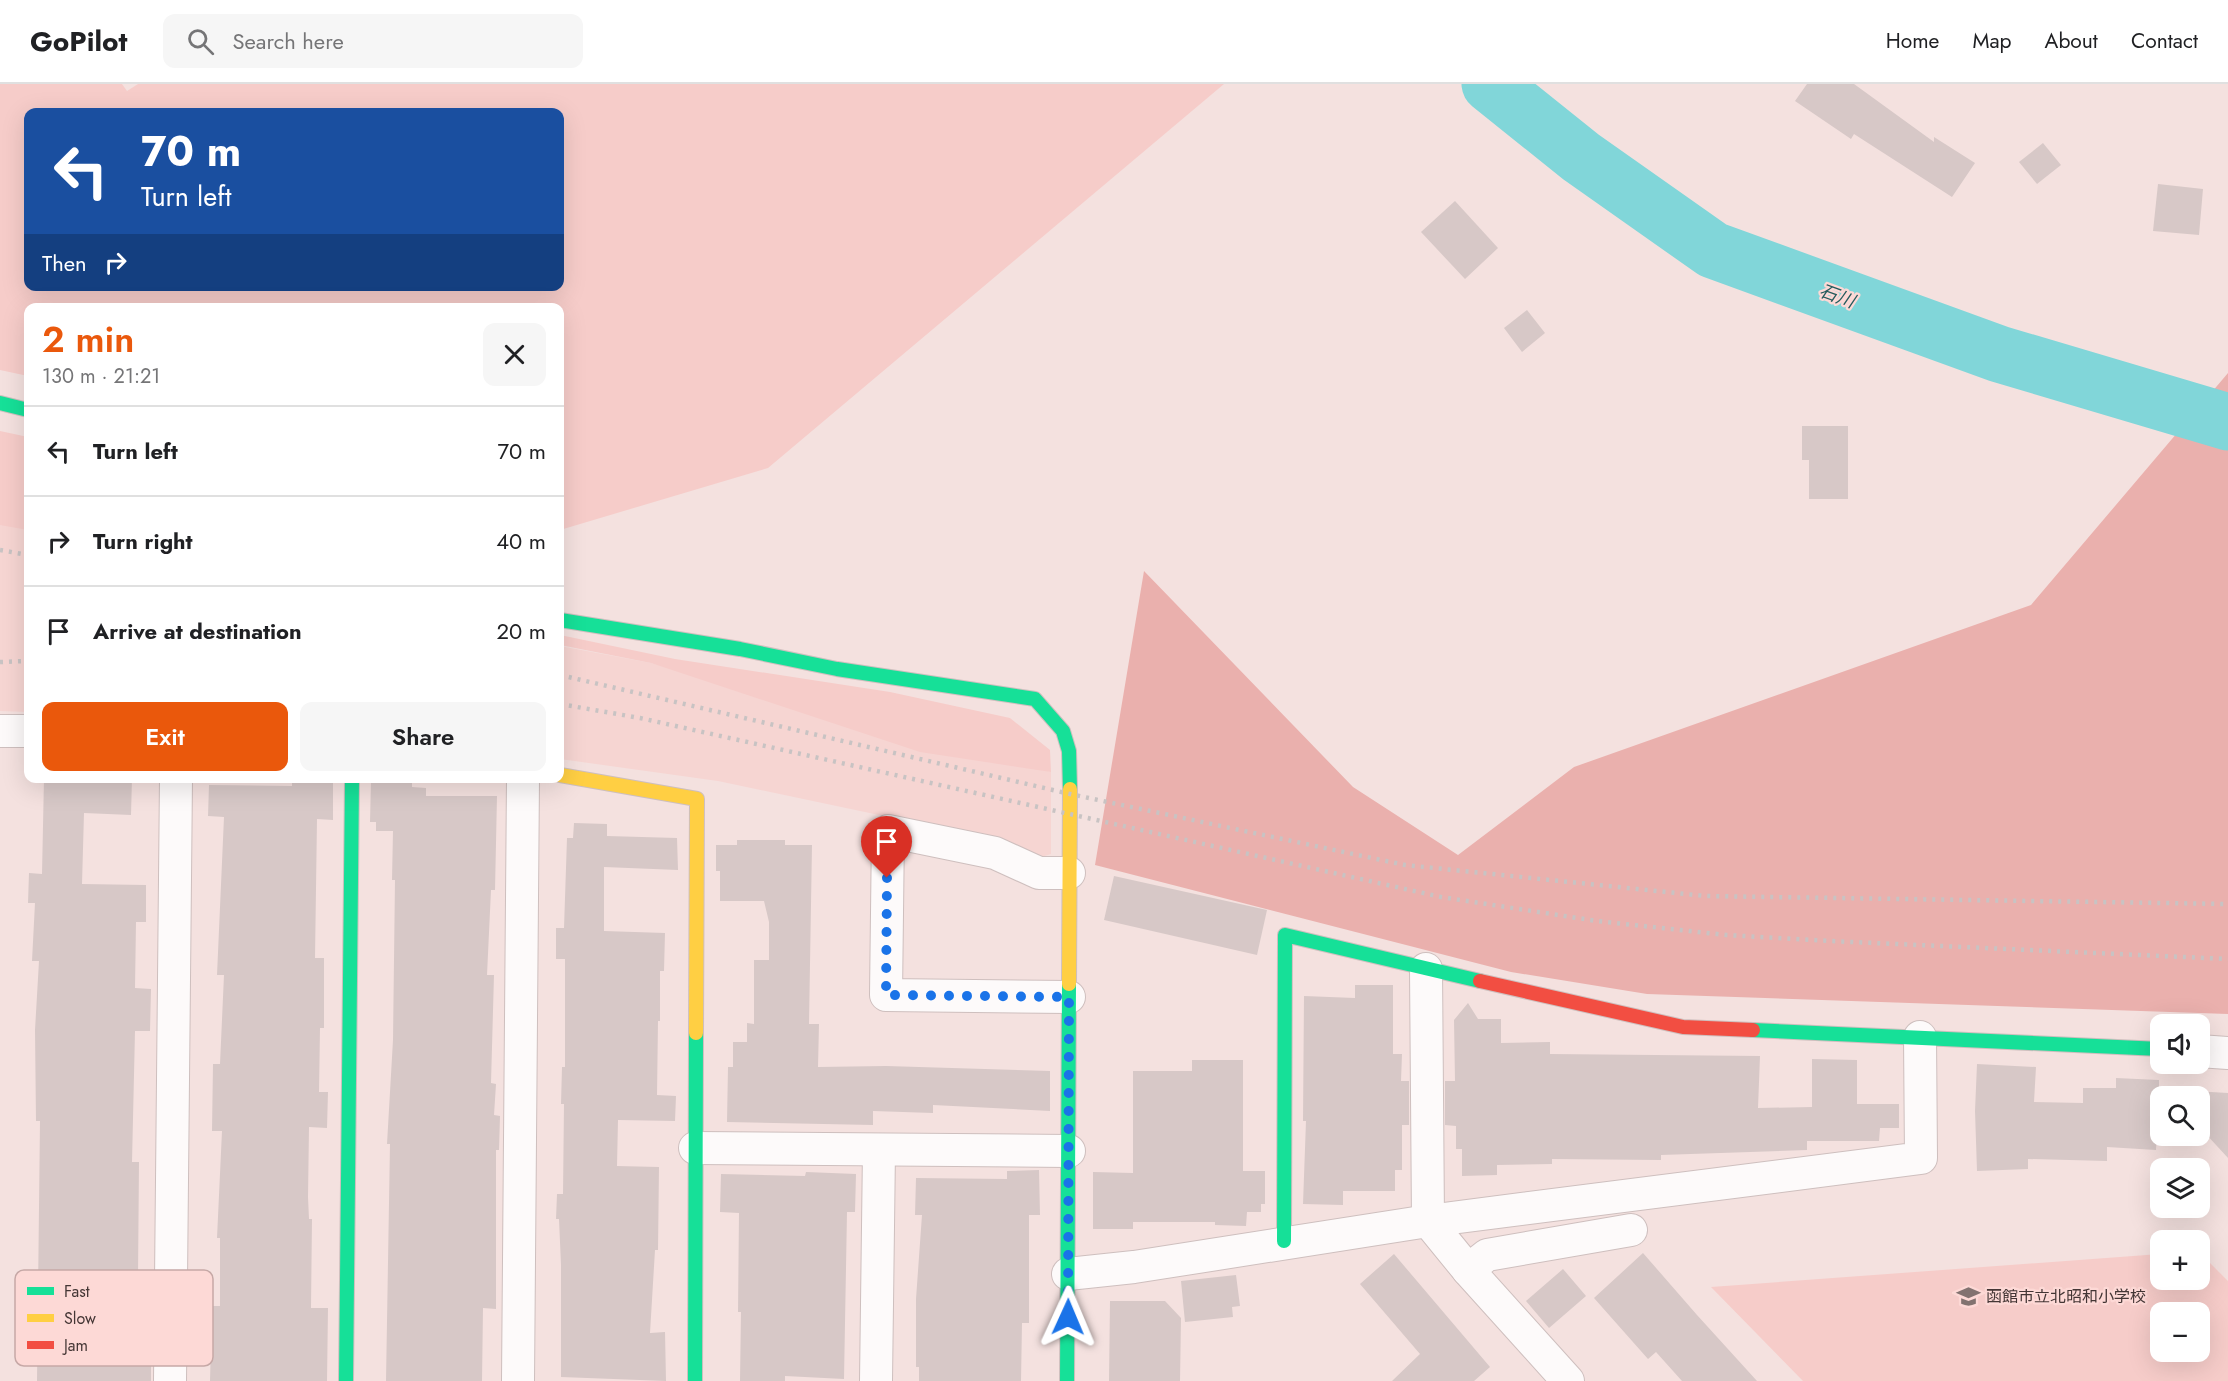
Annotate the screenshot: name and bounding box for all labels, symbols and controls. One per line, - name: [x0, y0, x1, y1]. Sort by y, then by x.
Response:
- search box: [163, 14, 583, 68]
- text: GoPilot: [30, 21, 127, 62]
- icon: search: [184, 25, 217, 58]
- text: Search here: [232, 25, 344, 57]
- text: Home: [1886, 26, 1939, 56]
- text: Map: [1972, 26, 2012, 56]
- text: About: [2045, 26, 2098, 56]
- text: Contact: [2131, 26, 2198, 56]
- text: 70 m: [141, 121, 241, 182]
- icon: left: [42, 132, 120, 210]
- text: Turn left: [141, 177, 231, 216]
- icon: right: [99, 246, 132, 279]
- text: Then: [42, 247, 87, 279]
- water label: 石川: [1816, 278, 1860, 315]
- text: 2 min: [42, 313, 134, 365]
- button: close: [483, 323, 546, 386]
- text: 130 m · 21:21: [42, 362, 160, 391]
- icon: left: [42, 435, 75, 468]
- text: Turn left: [93, 435, 178, 467]
- text: 70 m: [497, 435, 546, 467]
- icon: right: [42, 525, 75, 558]
- text: Turn right: [93, 525, 193, 557]
- text: 40 m: [496, 525, 546, 557]
- icon: arrive: [42, 615, 75, 648]
- text: Arrive at destination: [93, 615, 302, 647]
- text: 20 m: [497, 615, 546, 647]
- button: Exit: [42, 702, 288, 771]
- button: Share: [300, 702, 546, 771]
- pin: [861, 816, 912, 878]
- icon: arrive: [870, 825, 903, 858]
- map controls: [2150, 1014, 2210, 1362]
- button: sound: [2150, 1014, 2210, 1074]
- button: search: [2150, 1086, 2210, 1146]
- button: layers: [2150, 1158, 2210, 1218]
- button: +: [2150, 1230, 2210, 1290]
- legend: [15, 1270, 213, 1366]
- text: Fast: [64, 1280, 90, 1303]
- school or university icon: 函館市立北昭和小学校: [1955, 1283, 1981, 1309]
- position arrow: [1036, 1285, 1100, 1349]
- place label: 函館市立北昭和小学校: [1986, 1285, 2146, 1308]
- button: −: [2150, 1302, 2210, 1362]
- text: Slow: [64, 1307, 96, 1330]
- text: Jam: [62, 1334, 88, 1357]

